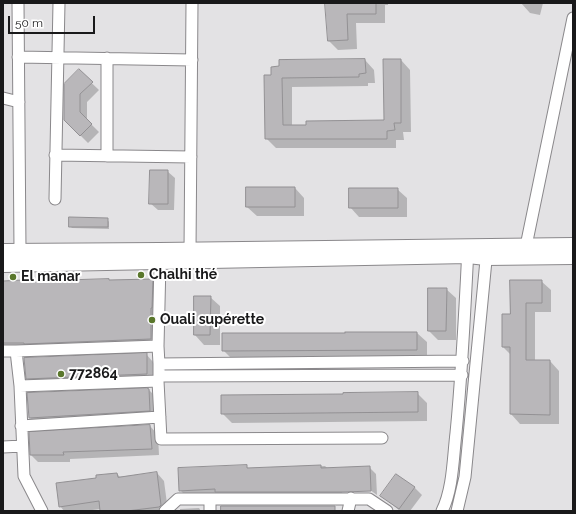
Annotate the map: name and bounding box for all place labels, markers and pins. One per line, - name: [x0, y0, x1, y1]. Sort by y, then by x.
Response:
- place label: Chalhi thé: [149, 267, 217, 283]
- place label: El manar: [21, 269, 80, 285]
- marker: Chalhi thé: [136, 270, 146, 280]
- marker: El manar: [8, 272, 18, 282]
- place label: Ouali supérette: [160, 312, 264, 328]
- marker: Ouali supérette: [147, 315, 157, 325]
- place label: 772864: [69, 366, 118, 382]
- marker: 772864: [56, 369, 66, 379]

